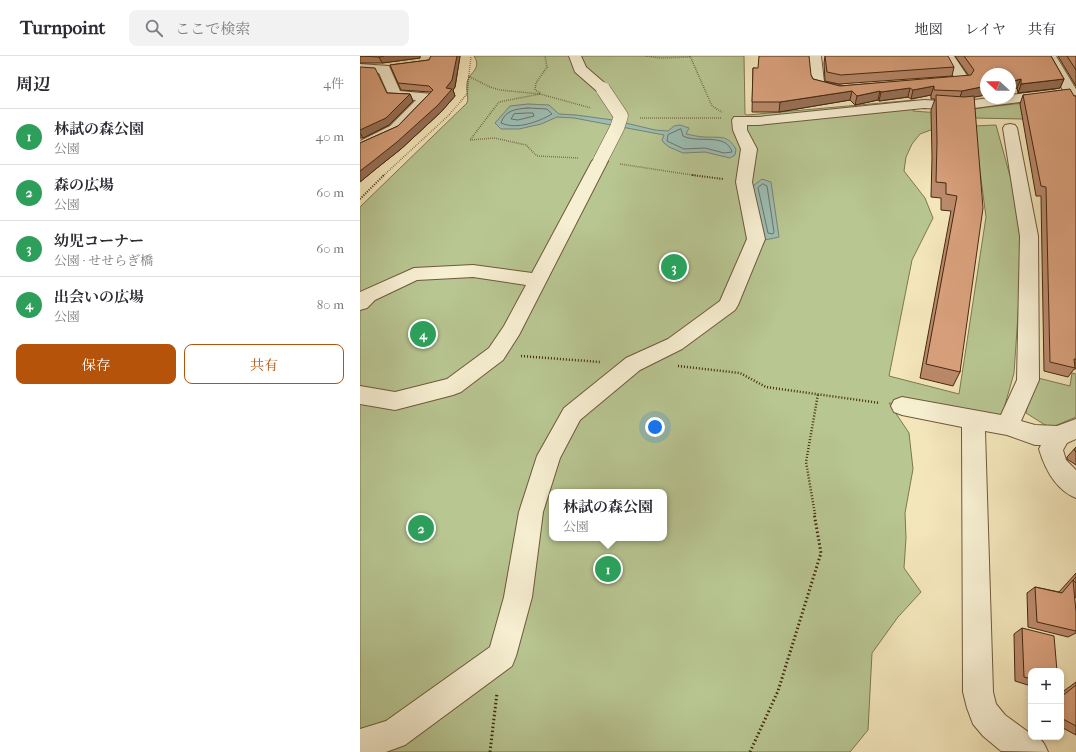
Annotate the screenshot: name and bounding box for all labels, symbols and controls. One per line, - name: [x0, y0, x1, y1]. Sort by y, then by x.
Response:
- search box: [129, 10, 409, 46]
- text: Turnpoint: [20, 17, 105, 39]
- icon: search: [143, 17, 165, 39]
- text: ここで検索: [175, 20, 250, 38]
- text: 地図: [915, 21, 943, 38]
- text: レイヤ: [965, 21, 1006, 38]
- text: 共有: [1028, 21, 1056, 38]
- north arrow: [980, 68, 1016, 104]
- text: 周辺: [16, 74, 50, 94]
- text: 4件: [323, 76, 344, 91]
- text: 林試の森公園: [54, 120, 144, 138]
- text: 1: [27, 129, 31, 144]
- text: 40 m: [316, 129, 344, 144]
- text: 公園: [54, 141, 80, 156]
- text: 森の広場: [54, 176, 114, 194]
- text: 2: [26, 185, 32, 200]
- text: 60 m: [316, 185, 344, 200]
- text: 公園: [54, 197, 80, 212]
- text: 幼児コーナー: [54, 232, 144, 250]
- text: 3: [26, 241, 32, 256]
- text: 60 m: [316, 241, 344, 256]
- pin: 3: [661, 252, 687, 282]
- text: 公園 · せせらぎ橋: [54, 253, 153, 268]
- text: 出会いの広場: [54, 288, 144, 306]
- text: 4: [25, 297, 33, 312]
- text: 80 m: [317, 297, 344, 312]
- text: 公園: [54, 309, 80, 324]
- pin: 4: [410, 319, 436, 349]
- button: 保存: [16, 344, 176, 384]
- button: 共有: [184, 344, 344, 384]
- your location: [645, 417, 665, 437]
- popup: [549, 489, 667, 541]
- text: 林試の森公園: [563, 498, 653, 516]
- pin: 2: [408, 513, 434, 543]
- text: 公園: [563, 519, 589, 534]
- pin: 1: [595, 554, 621, 584]
- map controls: [1028, 668, 1064, 740]
- button: +: [1028, 668, 1064, 704]
- button: −: [1028, 704, 1064, 740]

